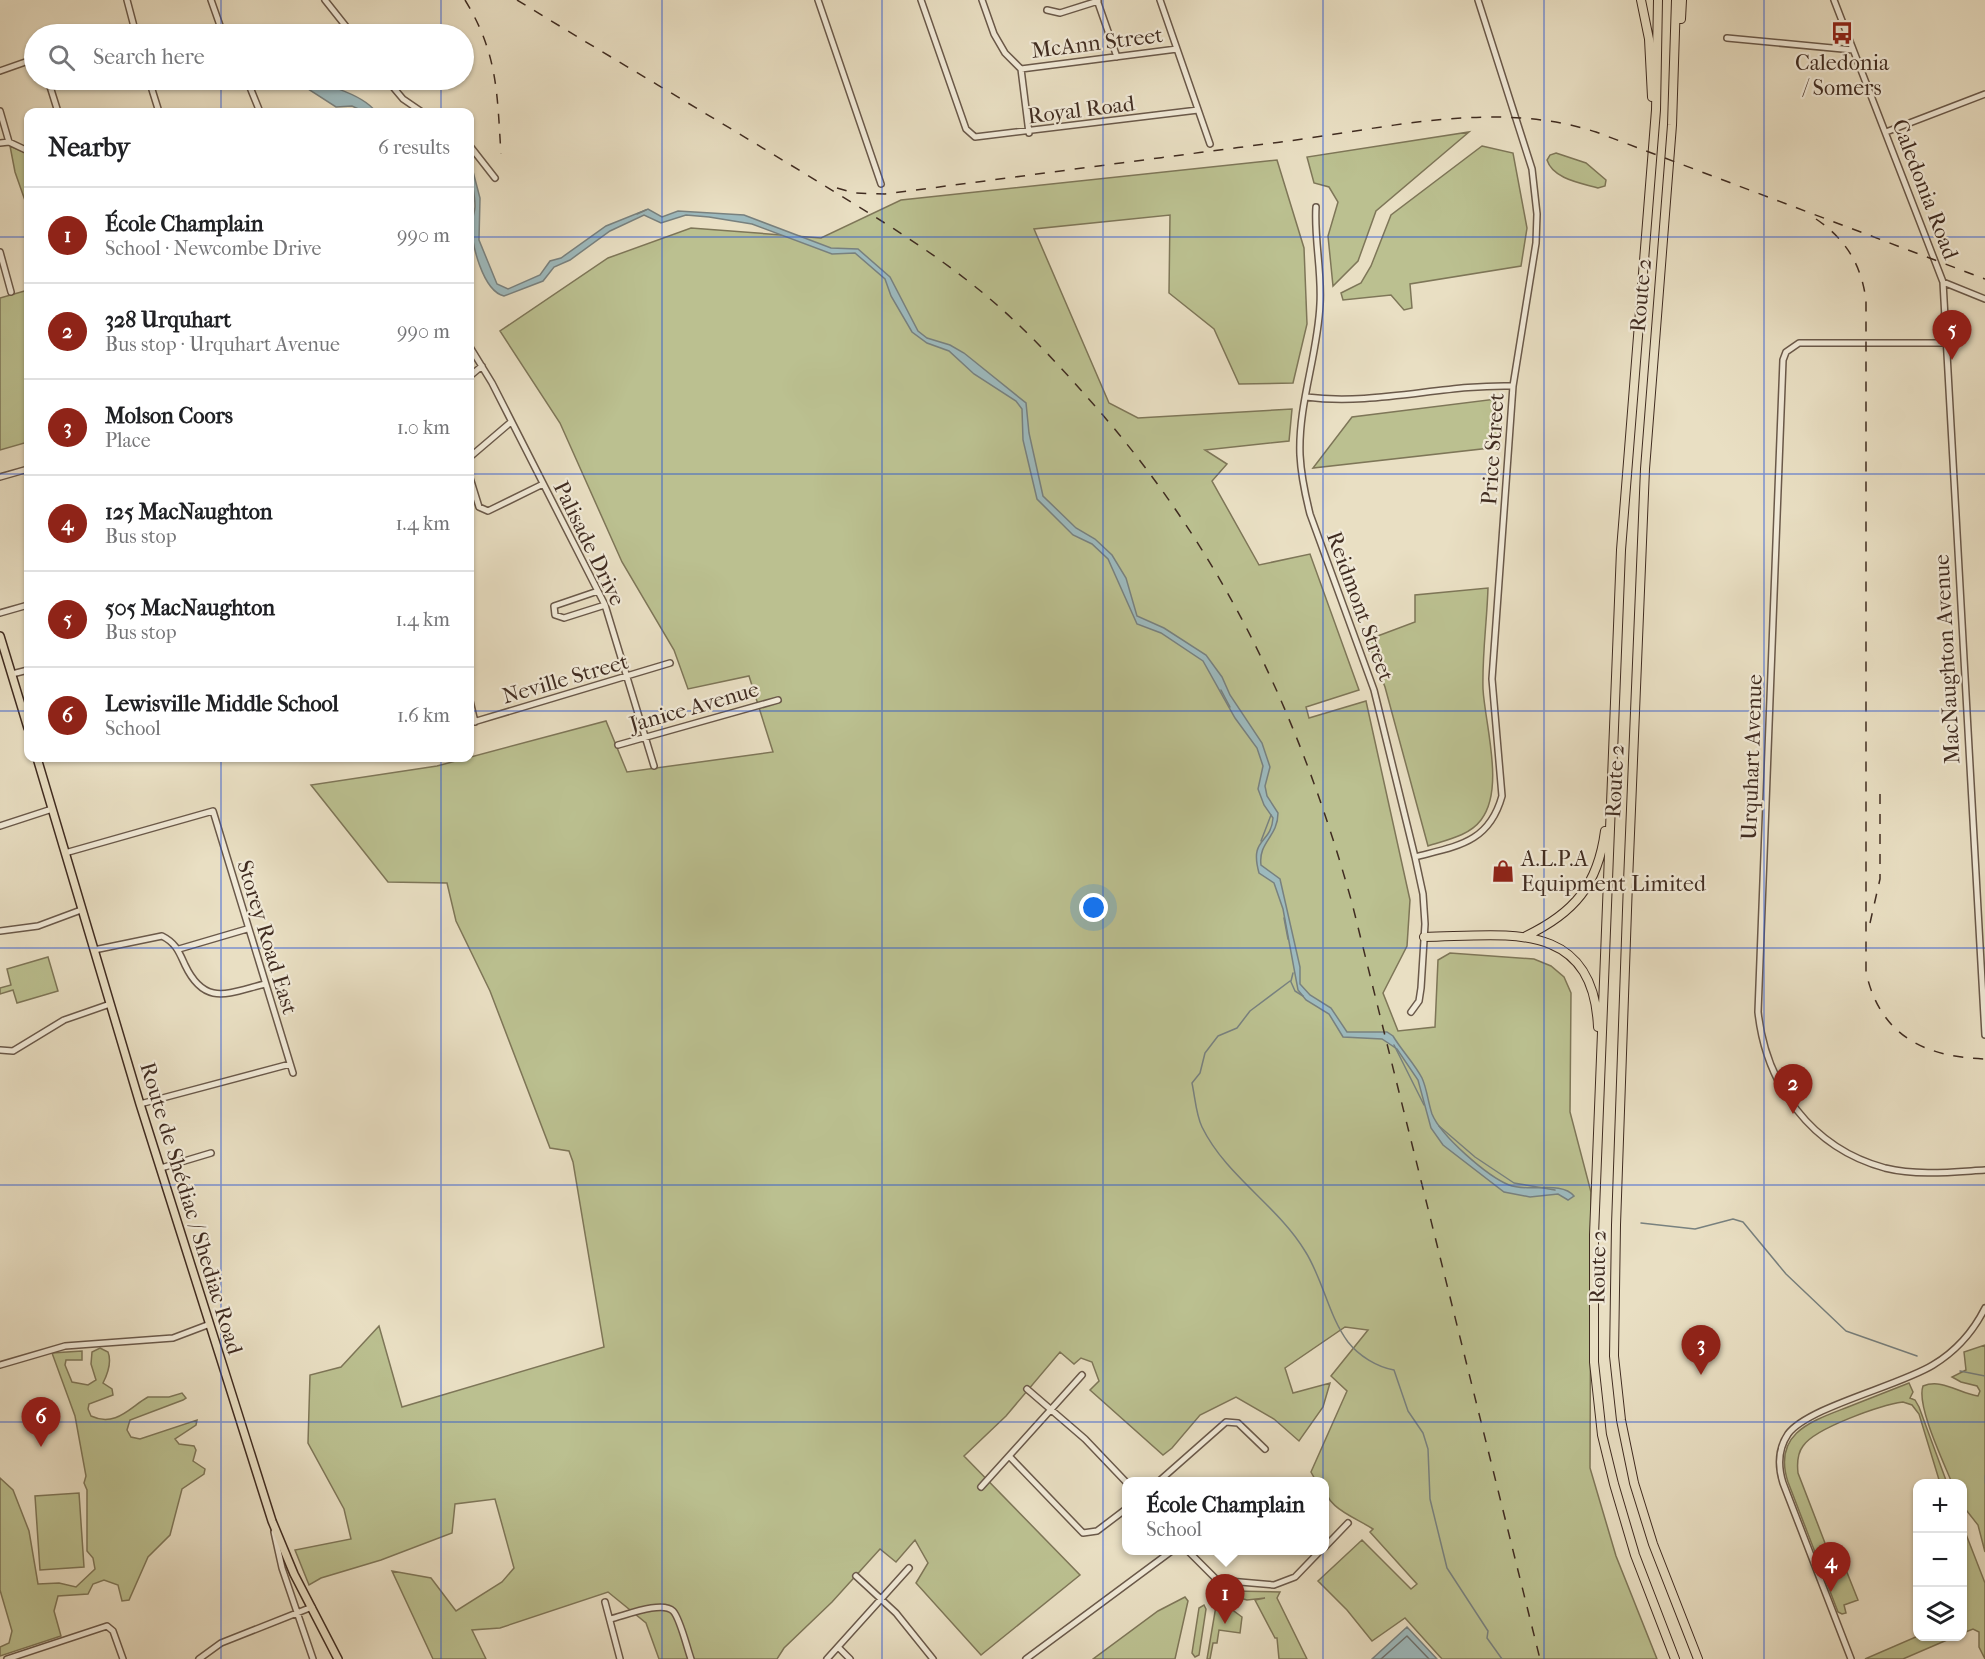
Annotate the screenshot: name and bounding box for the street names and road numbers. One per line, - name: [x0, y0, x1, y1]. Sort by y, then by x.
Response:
- street label: McAnn Street: [1030, 22, 1164, 64]
- street label: Royal Road: [1026, 90, 1137, 129]
- street label: Caledonia Road: [1886, 116, 1964, 264]
- street label: Route 2: [1625, 257, 1657, 333]
- street label: Price Street: [1476, 392, 1510, 506]
- street label: Palisade Drive: [548, 477, 631, 610]
- street label: Reidmont Street: [1321, 528, 1399, 685]
- street label: MacNaughton Avenue: [1929, 553, 1965, 764]
- street label: Neville Street: [499, 648, 632, 709]
- street label: Urquhart Avenue: [1736, 674, 1768, 840]
- street label: Janice Avenue: [625, 676, 762, 738]
- street label: Route 2: [1600, 744, 1630, 819]
- street label: Storey Road East: [231, 857, 303, 1018]
- street label: Route de Shédiac / Shediac Road: [134, 1059, 248, 1359]
- street label: Route 2: [1584, 1230, 1612, 1304]

